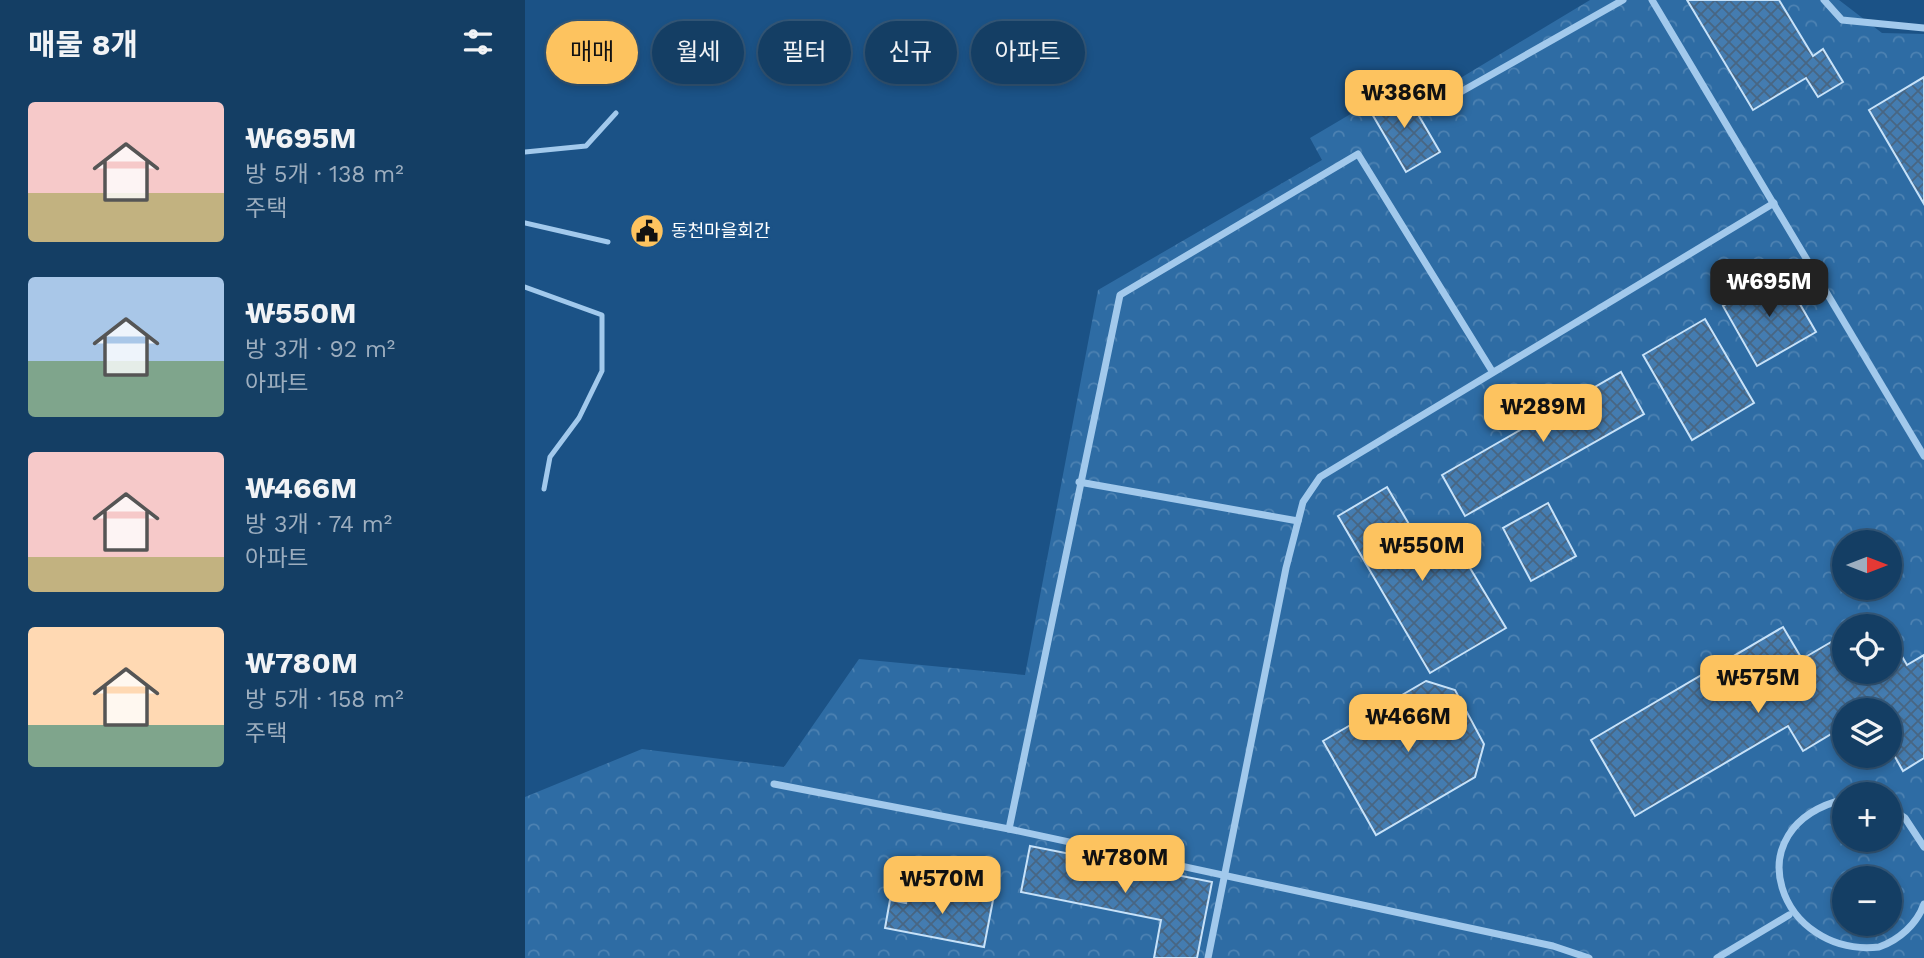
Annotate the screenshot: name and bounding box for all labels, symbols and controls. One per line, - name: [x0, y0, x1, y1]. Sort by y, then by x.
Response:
- chip: 매매: [546, 21, 638, 84]
- chip: 월세: [652, 21, 744, 84]
- chip: 필터: [758, 21, 851, 84]
- chip: 신규: [865, 21, 957, 84]
- chip: 아파트: [971, 21, 1085, 84]
- icon: filters: [459, 23, 497, 61]
- text: 매물 8개: [28, 27, 138, 62]
- pin: ₩386M: [1355, 71, 1453, 130]
- text: ₩386M: [1361, 79, 1447, 106]
- text: ₩695M: [245, 120, 357, 155]
- icon: home: [84, 130, 168, 214]
- text: 방 5개 · 138 m²: [245, 161, 404, 188]
- text: 주택: [245, 195, 287, 222]
- public building icon: 동천마을회간: [628, 212, 666, 250]
- place label: 동천마을회간: [671, 220, 770, 241]
- pin: ₩695M: [1720, 260, 1818, 319]
- text: ₩695M: [1726, 268, 1812, 295]
- text: ₩550M: [245, 295, 357, 330]
- icon: home: [84, 305, 168, 389]
- text: 방 3개 · 92 m²: [245, 336, 395, 363]
- text: 아파트: [245, 370, 308, 397]
- pin: ₩289M: [1494, 384, 1592, 444]
- text: ₩289M: [1500, 393, 1586, 420]
- text: ₩466M: [245, 470, 357, 505]
- icon: home: [84, 480, 168, 564]
- text: 방 3개 · 74 m²: [245, 511, 392, 538]
- pin: ₩550M: [1373, 524, 1471, 583]
- north arrow: [1832, 530, 1902, 600]
- map controls: [1832, 530, 1902, 936]
- text: ₩550M: [1379, 532, 1465, 559]
- text: 아파트: [245, 545, 308, 572]
- button: locate: [1832, 614, 1902, 684]
- text: ₩780M: [245, 645, 358, 680]
- icon: home: [84, 655, 168, 739]
- pin: ₩575M: [1709, 656, 1807, 715]
- text: ₩575M: [1716, 664, 1800, 691]
- text: 방 5개 · 158 m²: [245, 686, 404, 713]
- pin: ₩466M: [1359, 694, 1457, 754]
- button: layers: [1832, 698, 1902, 768]
- text: ₩466M: [1365, 703, 1451, 730]
- text: 주택: [245, 720, 287, 747]
- button: +: [1832, 782, 1902, 852]
- pin: ₩780M: [1076, 836, 1174, 895]
- text: ₩780M: [1082, 844, 1168, 871]
- pin: ₩570M: [893, 856, 991, 916]
- text: ₩570M: [900, 865, 984, 892]
- button: −: [1832, 866, 1902, 936]

